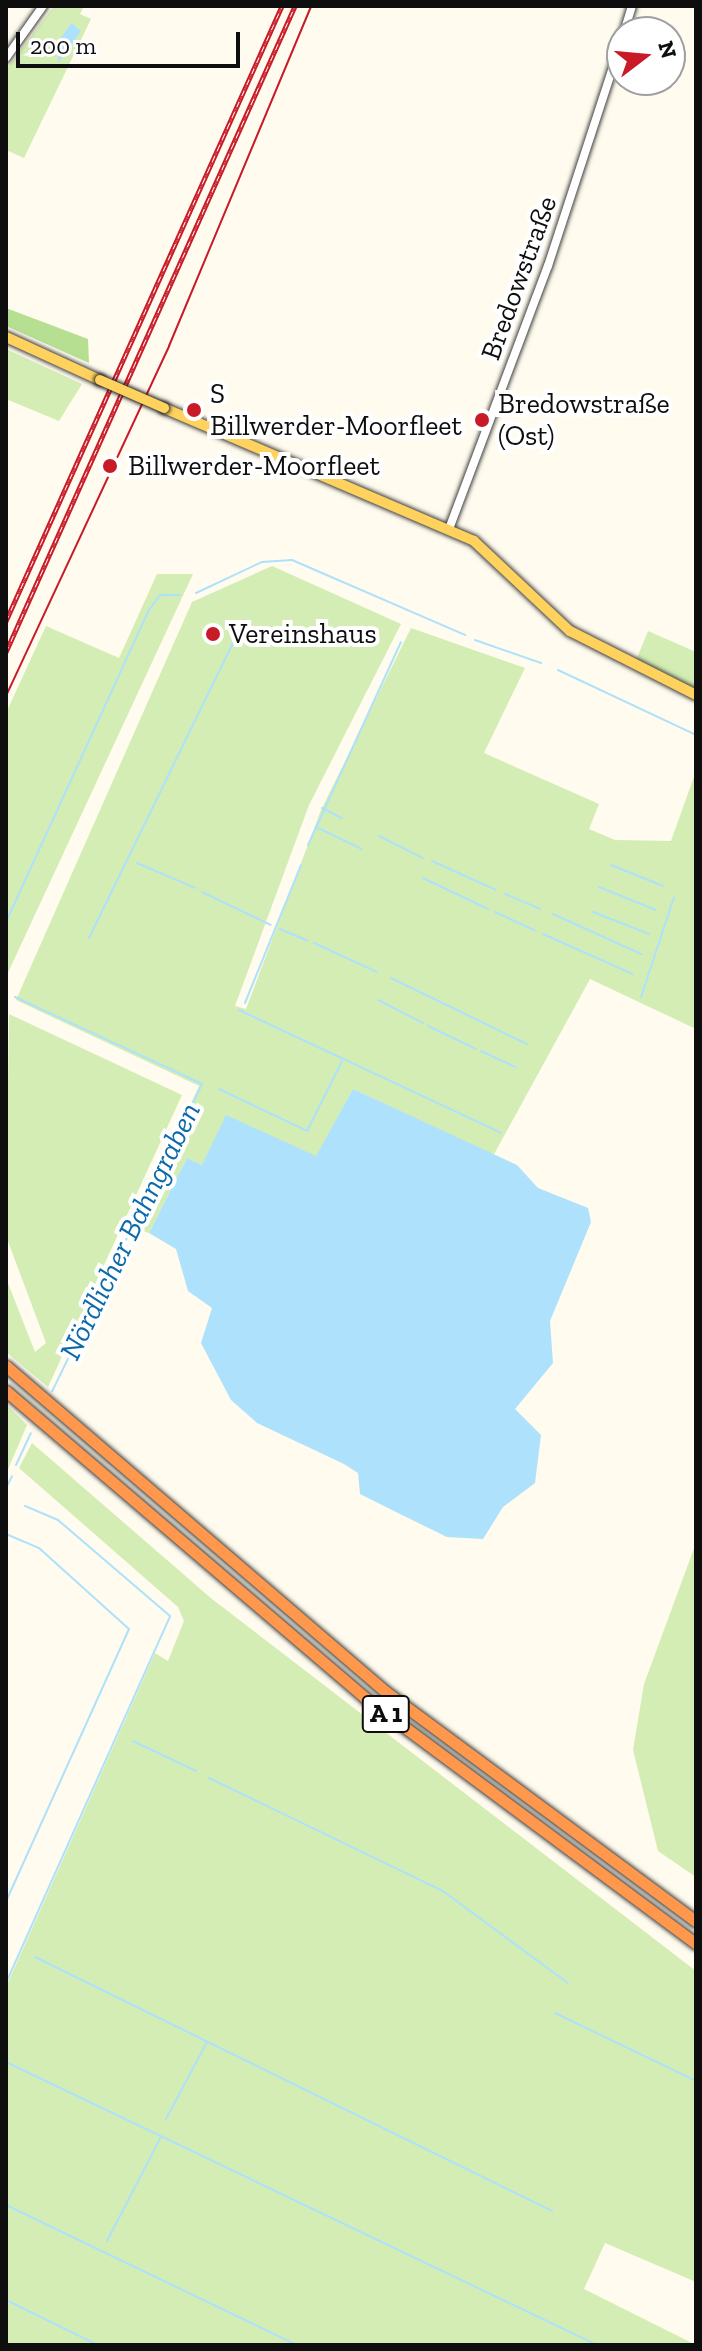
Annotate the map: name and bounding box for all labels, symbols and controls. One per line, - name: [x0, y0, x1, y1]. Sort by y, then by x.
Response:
- scale bar: [20, 16, 244, 66]
- north arrow: [606, 16, 686, 96]
- text: 200 m: [30, 31, 96, 60]
- text: N: [652, 38, 683, 62]
- street label: Bredowstraße: [474, 192, 564, 364]
- place label: S Billwerder-Moorfleet: [210, 377, 462, 443]
- place label: Bredowstraße (Ost): [498, 387, 670, 453]
- marker: S Billwerder-Moorfleet: [185, 401, 203, 419]
- marker: Bredowstraße (Ost): [473, 411, 491, 429]
- place label: Billwerder-Moorfleet: [128, 449, 380, 483]
- marker: Billwerder-Moorfleet: [99, 455, 121, 477]
- place label: Vereinshaus: [229, 617, 377, 651]
- marker: Vereinshaus: [204, 625, 222, 643]
- water label: Nördlicher Bahngraben: [52, 1096, 208, 1366]
- road number: A 1: [360, 1692, 412, 1736]

